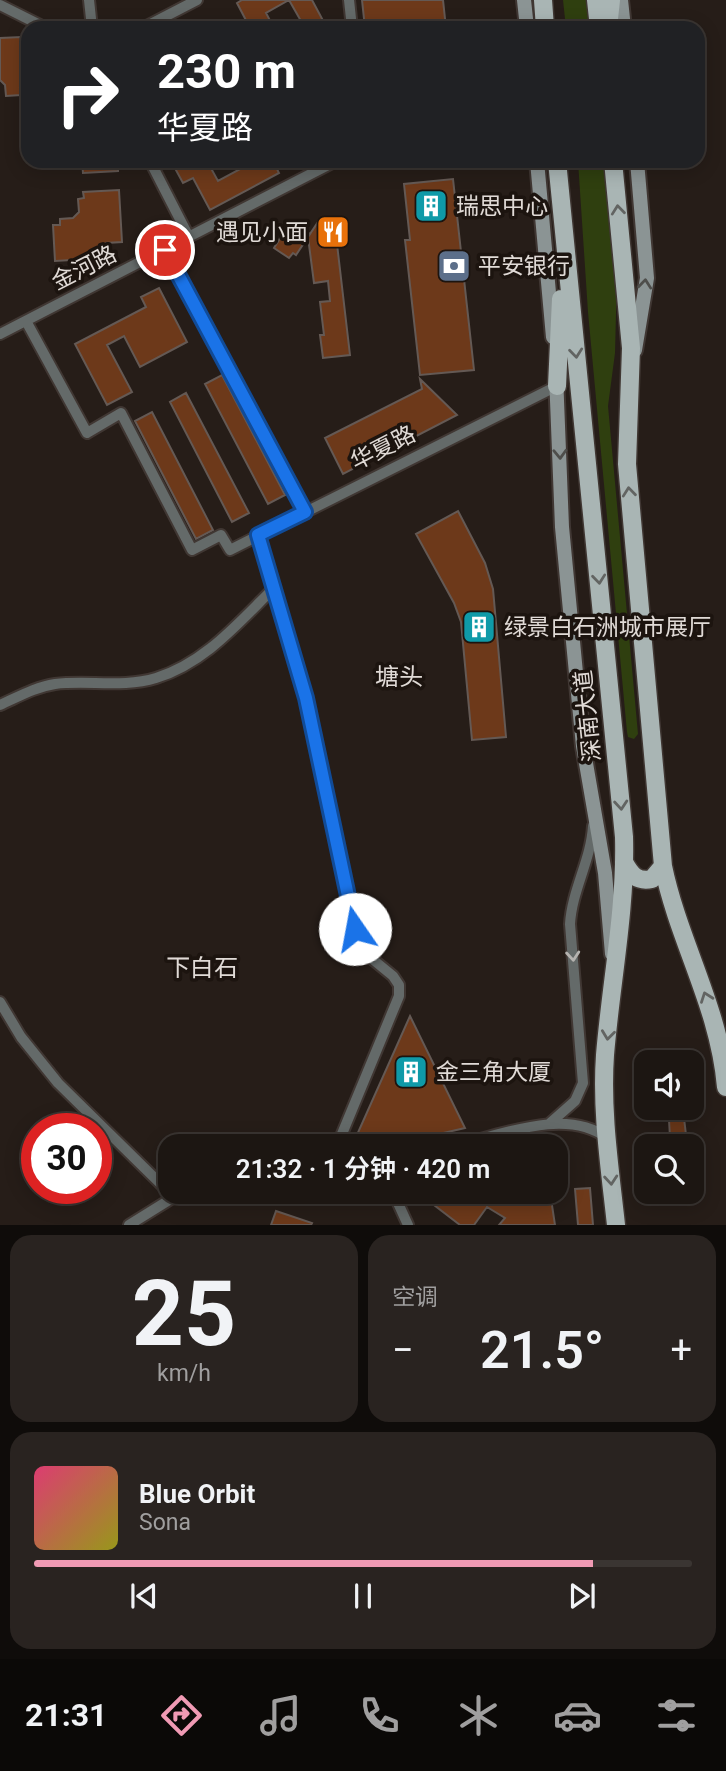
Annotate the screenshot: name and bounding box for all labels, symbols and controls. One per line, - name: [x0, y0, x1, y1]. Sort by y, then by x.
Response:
- text: 230 m: [157, 43, 296, 100]
- icon: right: [42, 49, 133, 140]
- text: 华夏路: [157, 109, 253, 147]
- building icon: 瑞思中心: [412, 187, 450, 225]
- place label: 瑞思中心: [456, 193, 548, 220]
- one-way arrow: [611, 204, 626, 215]
- restaurant icon: 遇见小面: [314, 213, 352, 251]
- place label: 遇见小面: [216, 219, 308, 246]
- pin: [135, 220, 195, 280]
- icon: arrive: [146, 231, 184, 269]
- street label: 金河路: [47, 240, 121, 296]
- bank icon: 平安银行: [435, 247, 473, 285]
- place label: 平安银行: [478, 253, 570, 280]
- one-way arrow: [638, 278, 653, 290]
- one-way arrow: [568, 348, 583, 359]
- street label: 华夏路: [346, 420, 420, 476]
- one-way arrow: [552, 449, 567, 460]
- one-way arrow: [622, 486, 637, 497]
- one-way arrow: [591, 574, 606, 585]
- building icon: 绿景白石洲城市展厅: [460, 608, 498, 646]
- place label: 绿景白石洲城市展厅: [504, 614, 711, 641]
- district label: 塘头: [375, 663, 423, 691]
- street label: 深南大道: [570, 669, 606, 763]
- one-way arrow: [613, 800, 628, 811]
- position arrow: [318, 892, 392, 966]
- one-way arrow: [565, 950, 580, 961]
- district label: 下白石: [166, 954, 238, 982]
- one-way arrow: [700, 991, 714, 1003]
- one-way arrow: [600, 1029, 615, 1040]
- map controls: [634, 1050, 704, 1204]
- button: sound: [634, 1050, 704, 1120]
- building icon: 金三角大厦: [392, 1053, 430, 1091]
- place label: 金三角大厦: [436, 1059, 551, 1086]
- speed limit sign: 30: [21, 1113, 112, 1204]
- button: search: [634, 1134, 704, 1204]
- text: 21:32 · 1 分钟 · 420 m: [236, 1154, 490, 1184]
- one-way arrow: [604, 1174, 619, 1186]
- text: 25: [132, 1261, 236, 1367]
- text: 空调: [392, 1284, 438, 1311]
- text: 21.5°: [480, 1320, 604, 1381]
- text: −: [392, 1328, 414, 1372]
- text: +: [670, 1328, 692, 1372]
- text: km/h: [157, 1360, 211, 1387]
- text: Blue Orbit: [139, 1479, 255, 1509]
- text: Sona: [139, 1509, 191, 1536]
- icon: previous: [125, 1577, 163, 1615]
- icon: pause: [344, 1577, 382, 1615]
- icon: next: [563, 1577, 601, 1615]
- icon: directions: [157, 1691, 206, 1740]
- icon: music: [256, 1691, 305, 1740]
- icon: phone: [355, 1691, 404, 1740]
- icon: climate: [454, 1691, 503, 1740]
- icon: car: [553, 1691, 602, 1740]
- icon: filters: [652, 1691, 701, 1740]
- text: 21:31: [25, 1696, 107, 1734]

